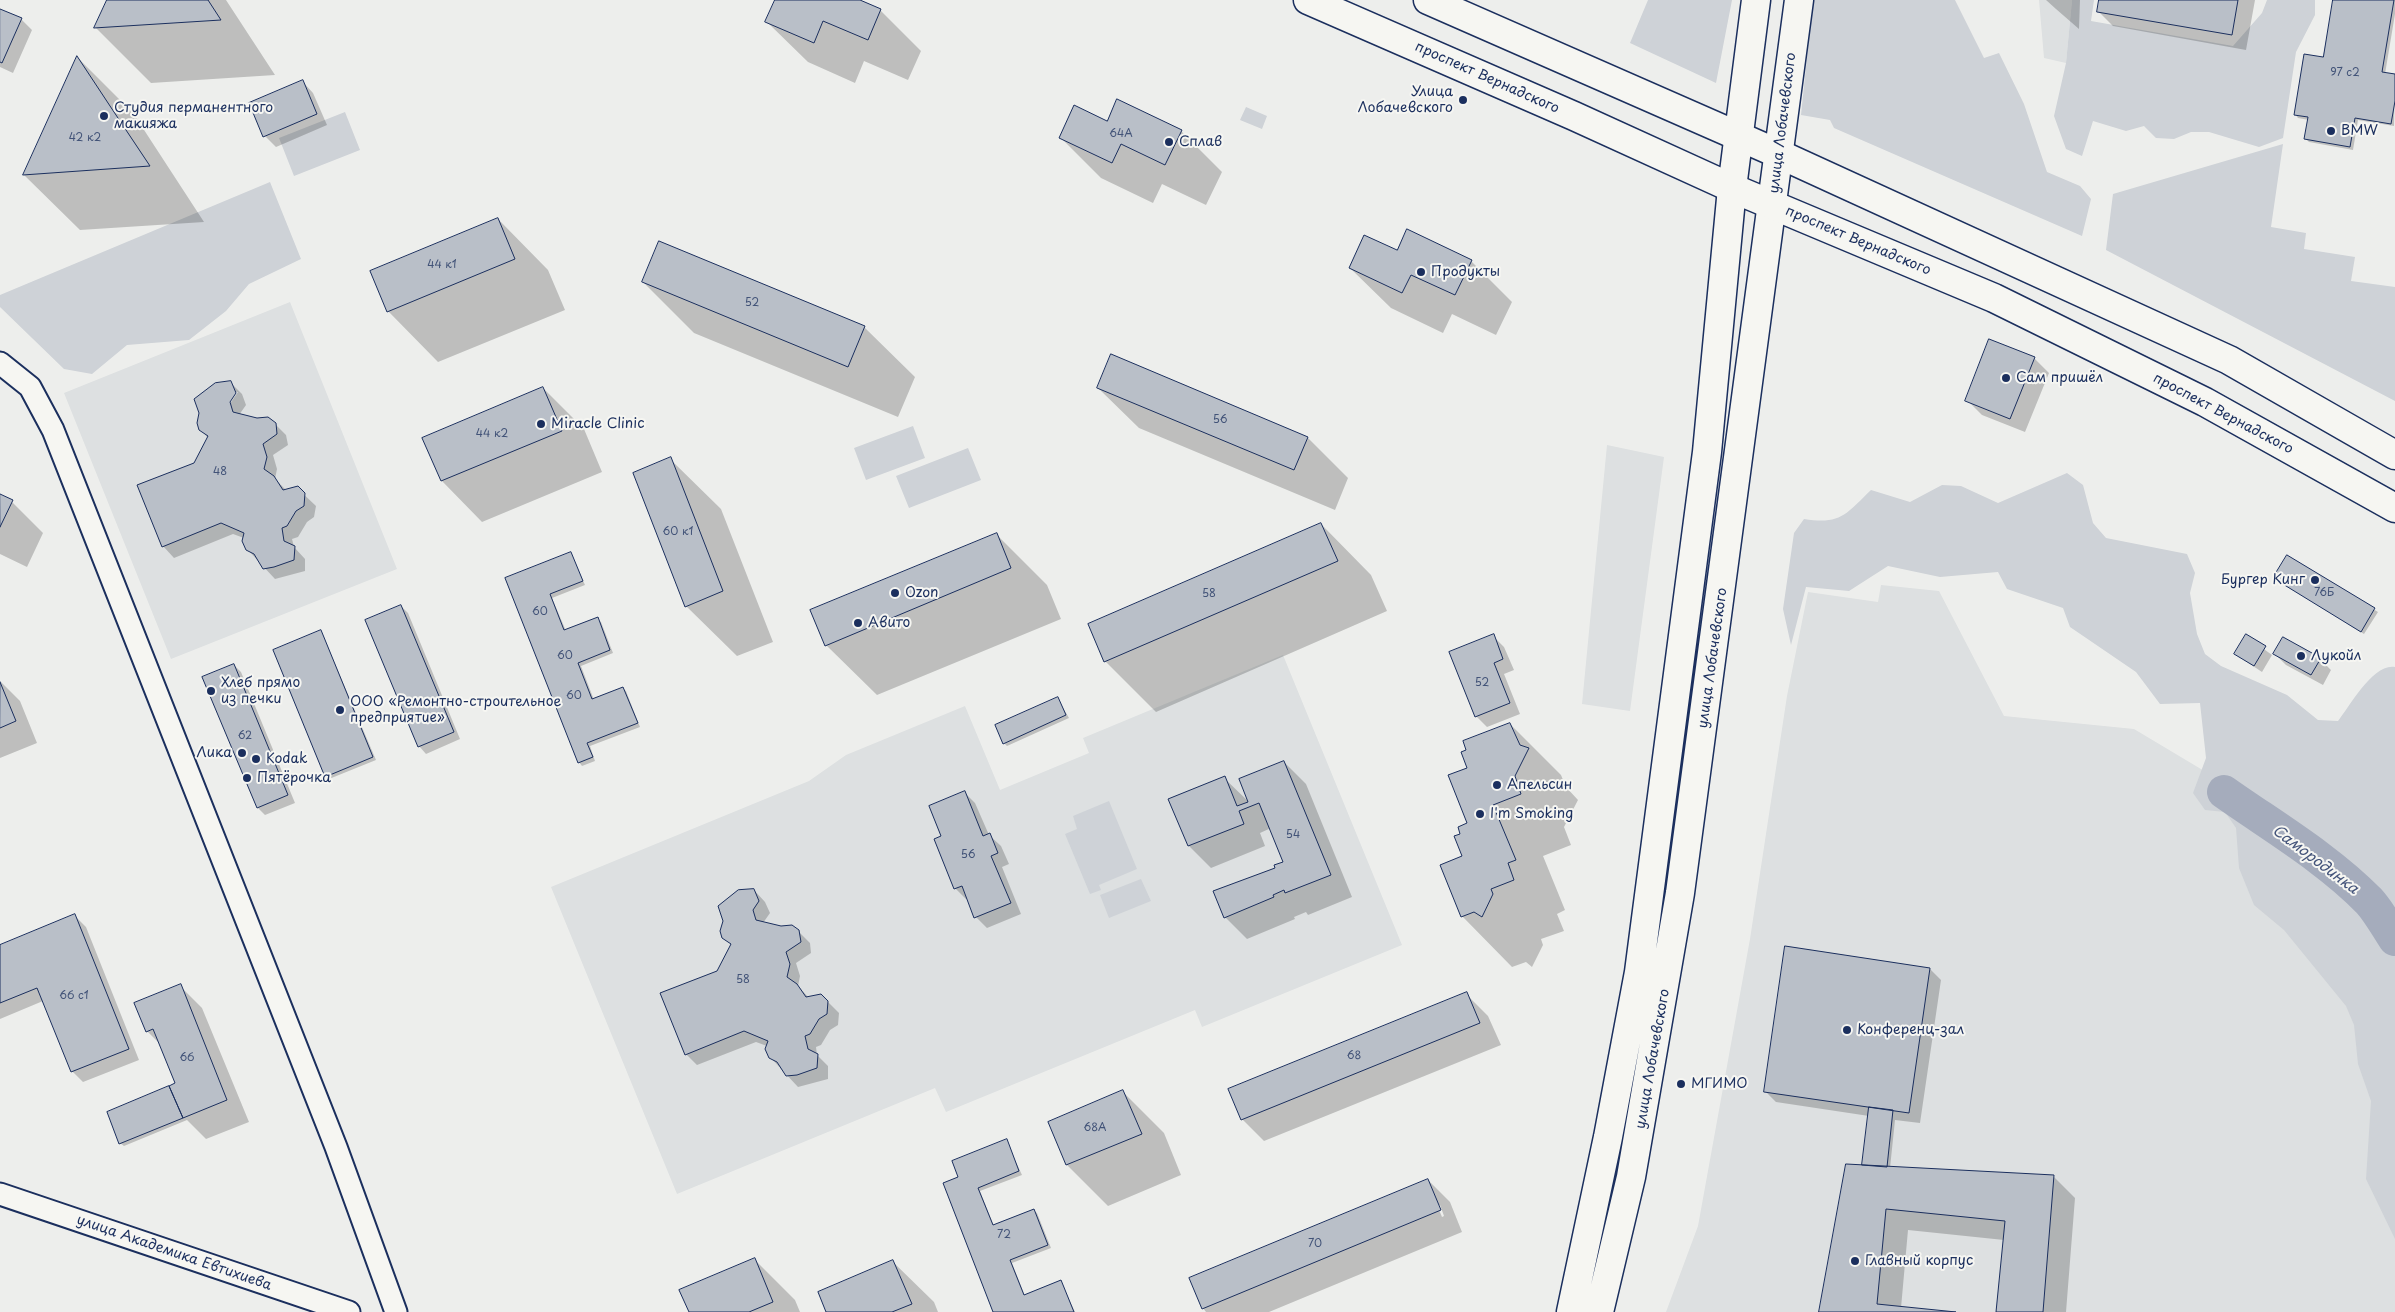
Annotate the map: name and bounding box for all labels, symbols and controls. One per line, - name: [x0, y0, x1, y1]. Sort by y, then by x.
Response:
- street label: проспект Вернадского: [1412, 39, 1562, 117]
- street label: улица Лобачевского: [1766, 52, 1800, 194]
- house number: 97 с2: [2330, 66, 2360, 80]
- place label: Улица Лобачевского: [1358, 84, 1453, 116]
- marker: Улица Лобачевского: [1457, 94, 1469, 106]
- place label: Студия перманентного макияжа: [114, 100, 273, 132]
- marker: Студия перманентного макияжа: [98, 110, 110, 122]
- place label: BMW: [2341, 123, 2378, 139]
- marker: BMW: [2325, 125, 2337, 137]
- house number: 64А: [1109, 127, 1133, 141]
- house number: 42 к2: [69, 131, 101, 145]
- place label: Сплав: [1179, 134, 1222, 150]
- marker: Сплав: [1163, 136, 1175, 148]
- street label: проспект Вернадского: [1783, 203, 1933, 279]
- house number: 44 к1: [427, 258, 457, 272]
- place label: Продукты: [1431, 264, 1500, 280]
- marker: Продукты: [1415, 266, 1427, 278]
- house number: 52: [745, 296, 759, 310]
- place label: Сам пришёл: [2016, 370, 2103, 386]
- street label: проспект Вернадского: [2150, 370, 2296, 458]
- marker: Сам пришёл: [2000, 372, 2012, 384]
- house number: 56: [1213, 413, 1227, 427]
- place label: Miracle Clinic: [551, 416, 644, 432]
- marker: Miracle Clinic: [535, 418, 547, 430]
- house number: 44 к2: [476, 427, 508, 441]
- house number: 48: [213, 465, 227, 479]
- house number: 60 к1: [663, 525, 693, 539]
- place label: Бургер Кинг: [2221, 572, 2305, 588]
- marker: Бургер Кинг: [2309, 574, 2321, 586]
- place label: Ozon: [905, 585, 938, 601]
- house number: 76Б: [2314, 586, 2334, 600]
- marker: Ozon: [889, 587, 901, 599]
- house number: 58: [1202, 587, 1216, 601]
- street label: улица Лобачевского: [1695, 587, 1731, 729]
- house number: 60: [532, 605, 548, 619]
- place label: Авито: [868, 615, 910, 631]
- marker: Авито: [852, 617, 864, 629]
- place label: Лукойл: [2311, 648, 2361, 664]
- house number: 60: [557, 649, 573, 663]
- marker: Лукойл: [2295, 650, 2307, 662]
- place label: Хлеб прямо из печки: [221, 675, 300, 708]
- house number: 52: [1475, 676, 1489, 690]
- marker: Хлеб прямо из печки: [205, 685, 217, 697]
- house number: 60: [566, 689, 582, 703]
- place label: ООО «Ремонтно-строительное предприятие»: [350, 694, 561, 726]
- marker: ООО «Ремонтно-строительное предприятие»: [334, 704, 346, 716]
- house number: 62: [238, 729, 252, 743]
- place label: Лика: [196, 745, 232, 761]
- marker: Лика: [236, 747, 248, 759]
- place label: Kodak: [266, 751, 308, 767]
- marker: Kodak: [250, 753, 262, 765]
- place label: Пятёрочка: [257, 770, 331, 786]
- marker: Пятёрочка: [241, 772, 253, 784]
- place label: Апельсин: [1507, 777, 1572, 793]
- marker: Апельсин: [1491, 779, 1503, 791]
- place label: I'm Smoking: [1490, 806, 1573, 822]
- marker: I'm Smoking: [1474, 808, 1486, 820]
- water label: Самородинка: [2268, 822, 2362, 898]
- house number: 54: [1286, 828, 1300, 842]
- house number: 56: [961, 848, 975, 862]
- house number: 58: [736, 973, 750, 987]
- street label: улица Лобачевского: [1632, 988, 1674, 1130]
- house number: 66 с1: [59, 989, 89, 1003]
- place label: Конференц-зал: [1857, 1022, 1964, 1038]
- marker: Конференц-зал: [1841, 1024, 1853, 1036]
- house number: 68: [1347, 1049, 1361, 1063]
- house number: 66: [179, 1051, 195, 1065]
- place label: МГИМО: [1691, 1076, 1748, 1092]
- marker: МГИМО: [1675, 1078, 1687, 1090]
- house number: 68А: [1084, 1121, 1106, 1135]
- street label: улица Академика Евтихиева: [74, 1212, 274, 1294]
- house number: 72: [997, 1228, 1011, 1242]
- house number: 70: [1308, 1237, 1322, 1251]
- place label: Главный корпус: [1865, 1253, 1973, 1269]
- marker: Главный корпус: [1849, 1255, 1861, 1267]

